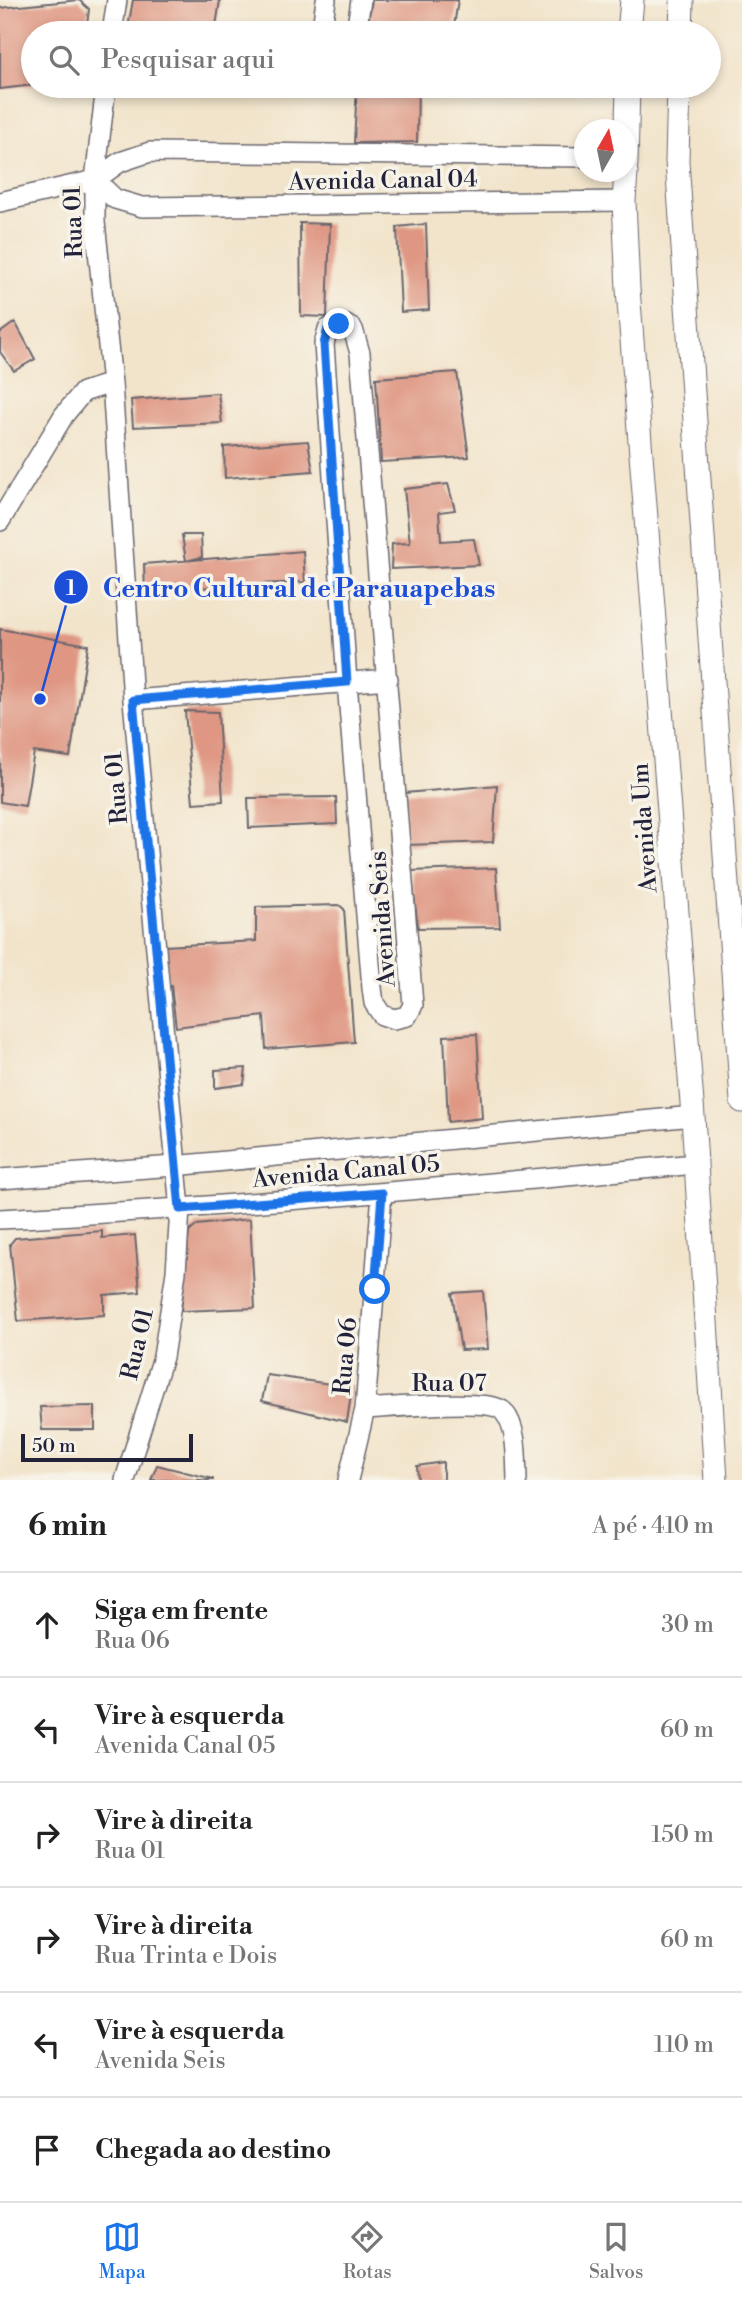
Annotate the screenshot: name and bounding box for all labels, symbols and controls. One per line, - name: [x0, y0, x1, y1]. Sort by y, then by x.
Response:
- search box: [21, 21, 721, 98]
- icon: search: [45, 41, 83, 79]
- text: Pesquisar aqui: [101, 44, 275, 76]
- north arrow: [574, 119, 637, 182]
- street label: Avenida Canal 04: [287, 164, 478, 198]
- street label: Rua 01: [58, 184, 90, 259]
- route end: [323, 308, 354, 339]
- callout: Centro Cultural de Parauapebas: [54, 564, 509, 611]
- text: Centro Cultural de Parauapebas: [103, 573, 495, 605]
- text: 1: [66, 576, 76, 602]
- street label: Rua 01: [99, 750, 135, 826]
- street label: Avenida Um: [625, 762, 665, 895]
- street label: Avenida Seis: [363, 850, 403, 989]
- street label: Avenida Canal 05: [250, 1149, 441, 1195]
- route start: [359, 1273, 390, 1304]
- street label: Rua 01: [115, 1305, 161, 1383]
- street label: Rua 06: [328, 1316, 364, 1396]
- street label: Rua 07: [411, 1369, 487, 1399]
- scale bar: [21, 1431, 192, 1463]
- text: 50 m: [32, 1434, 76, 1458]
- text: 6 min: [28, 1507, 107, 1545]
- text: A pé · 410 m: [592, 1512, 714, 1540]
- text: Siga em frente: [95, 1595, 268, 1627]
- icon: ahead: [28, 1606, 66, 1644]
- text: 30 m: [661, 1611, 714, 1639]
- text: Rua 06: [95, 1627, 170, 1655]
- text: Vire à esquerda: [95, 1700, 285, 1732]
- icon: left: [28, 1711, 66, 1749]
- text: 60 m: [660, 1716, 714, 1744]
- text: Avenida Canal 05: [95, 1732, 275, 1760]
- text: Vire à direita: [95, 1805, 253, 1837]
- icon: right: [28, 1816, 66, 1854]
- text: 150 m: [651, 1821, 714, 1849]
- text: Rua 01: [95, 1837, 165, 1865]
- text: Vire à direita: [95, 1910, 253, 1942]
- icon: right: [28, 1921, 66, 1959]
- text: 60 m: [660, 1926, 714, 1954]
- text: Rua Trinta e Dois: [95, 1942, 277, 1970]
- text: Vire à esquerda: [95, 2015, 285, 2047]
- icon: left: [28, 2026, 66, 2064]
- text: 110 m: [654, 2031, 714, 2059]
- text: Avenida Seis: [95, 2047, 226, 2075]
- icon: arrive: [28, 2131, 66, 2169]
- text: Chegada ao destino: [95, 2134, 331, 2166]
- tab: Mapa: [99, 2218, 146, 2284]
- tab: Rotas: [343, 2218, 392, 2284]
- tab: Salvos: [589, 2218, 643, 2284]

